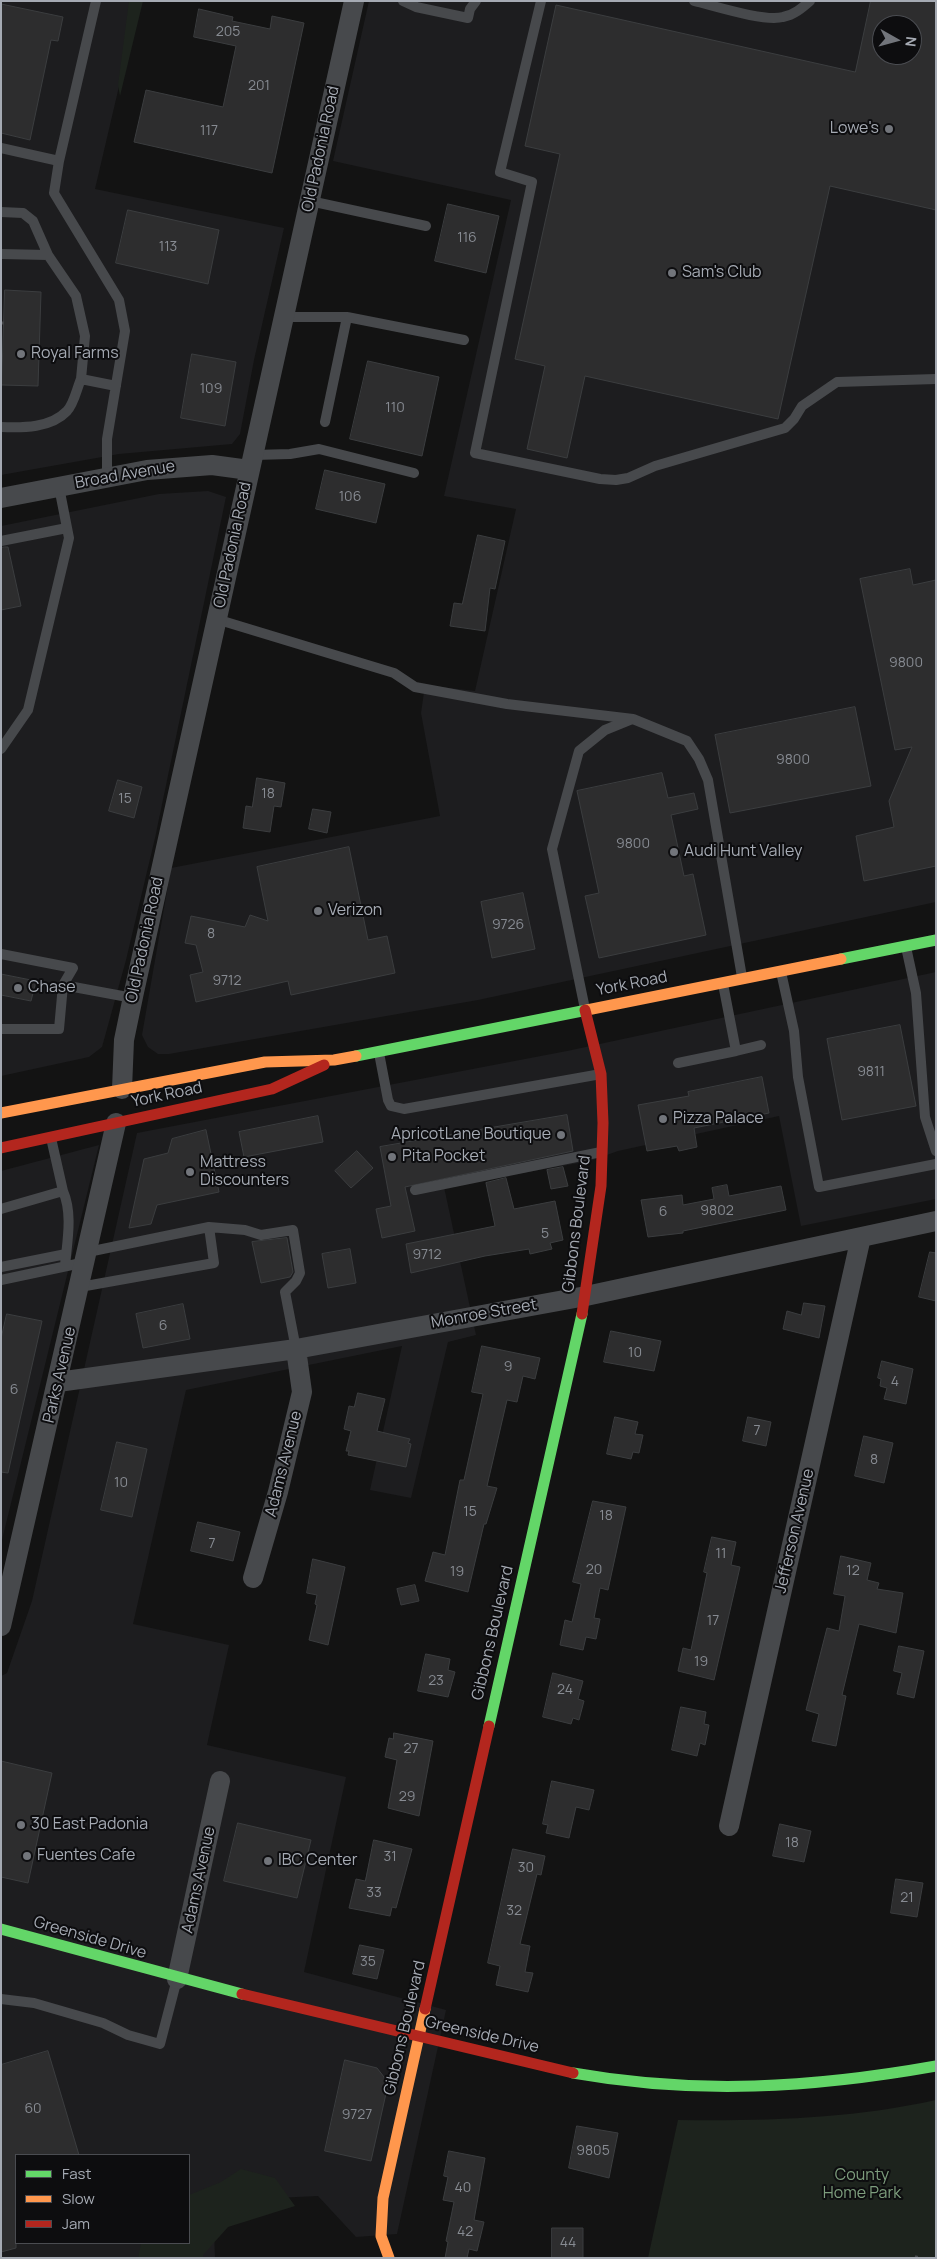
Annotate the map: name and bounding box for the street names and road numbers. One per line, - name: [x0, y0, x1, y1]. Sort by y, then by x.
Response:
- street label: Old Padonia Road: [298, 84, 344, 214]
- street label: Broad Avenue: [73, 457, 177, 493]
- street label: Old Padonia Road: [210, 480, 256, 610]
- street label: Old Padonia Road: [122, 875, 168, 1005]
- street label: York Road: [595, 968, 669, 1000]
- street label: York Road: [130, 1078, 204, 1112]
- street label: Gibbons Boulevard: [559, 1154, 595, 1294]
- street label: Monroe Street: [430, 1295, 538, 1333]
- street label: Parks Avenue: [40, 1325, 80, 1425]
- street label: Adams Avenue: [262, 1409, 306, 1519]
- street label: Jefferson Avenue: [771, 1467, 819, 1595]
- street label: Gibbons Boulevard: [468, 1564, 518, 1702]
- street label: Adams Avenue: [178, 1825, 220, 1935]
- street label: Greenside Drive: [31, 1913, 149, 1963]
- street label: Gibbons Boulevard: [380, 1959, 430, 2097]
- street label: Greenside Drive: [423, 2013, 541, 2057]

